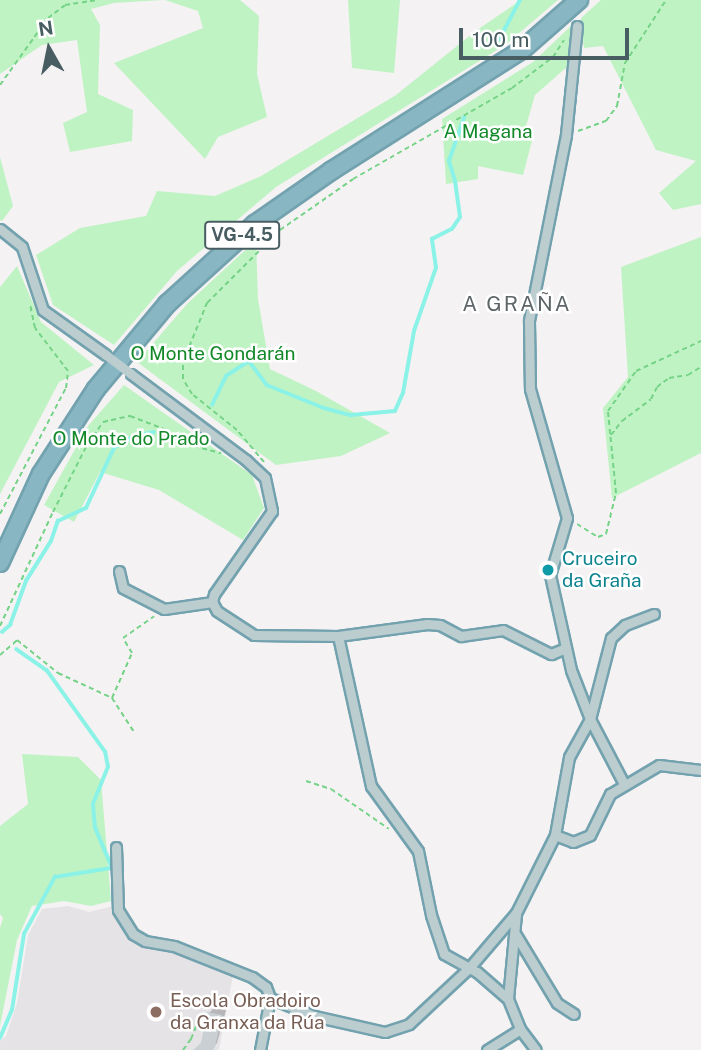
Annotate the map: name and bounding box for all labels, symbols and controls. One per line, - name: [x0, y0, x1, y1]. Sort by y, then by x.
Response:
- north arrow: [14, 14, 84, 84]
- scale bar: [463, 14, 633, 58]
- text: N: [37, 16, 55, 40]
- text: 100 m: [472, 27, 529, 52]
- park label: A Magana: [444, 121, 532, 143]
- road number: VG-4.5: [204, 220, 280, 249]
- district label: A GRAÑA: [463, 291, 571, 317]
- park label: O Monte Gondarán: [130, 343, 296, 365]
- park label: O Monte do Prado: [52, 428, 210, 450]
- place label: Cruceiro da Graña: [562, 548, 641, 592]
- marker: Cruceiro da Graña: [540, 562, 556, 578]
- place label: Escola Obradoiro da Granxa da Rúa: [170, 990, 325, 1034]
- marker: Escola Obradoiro da Granxa da Rúa: [148, 1004, 164, 1020]

